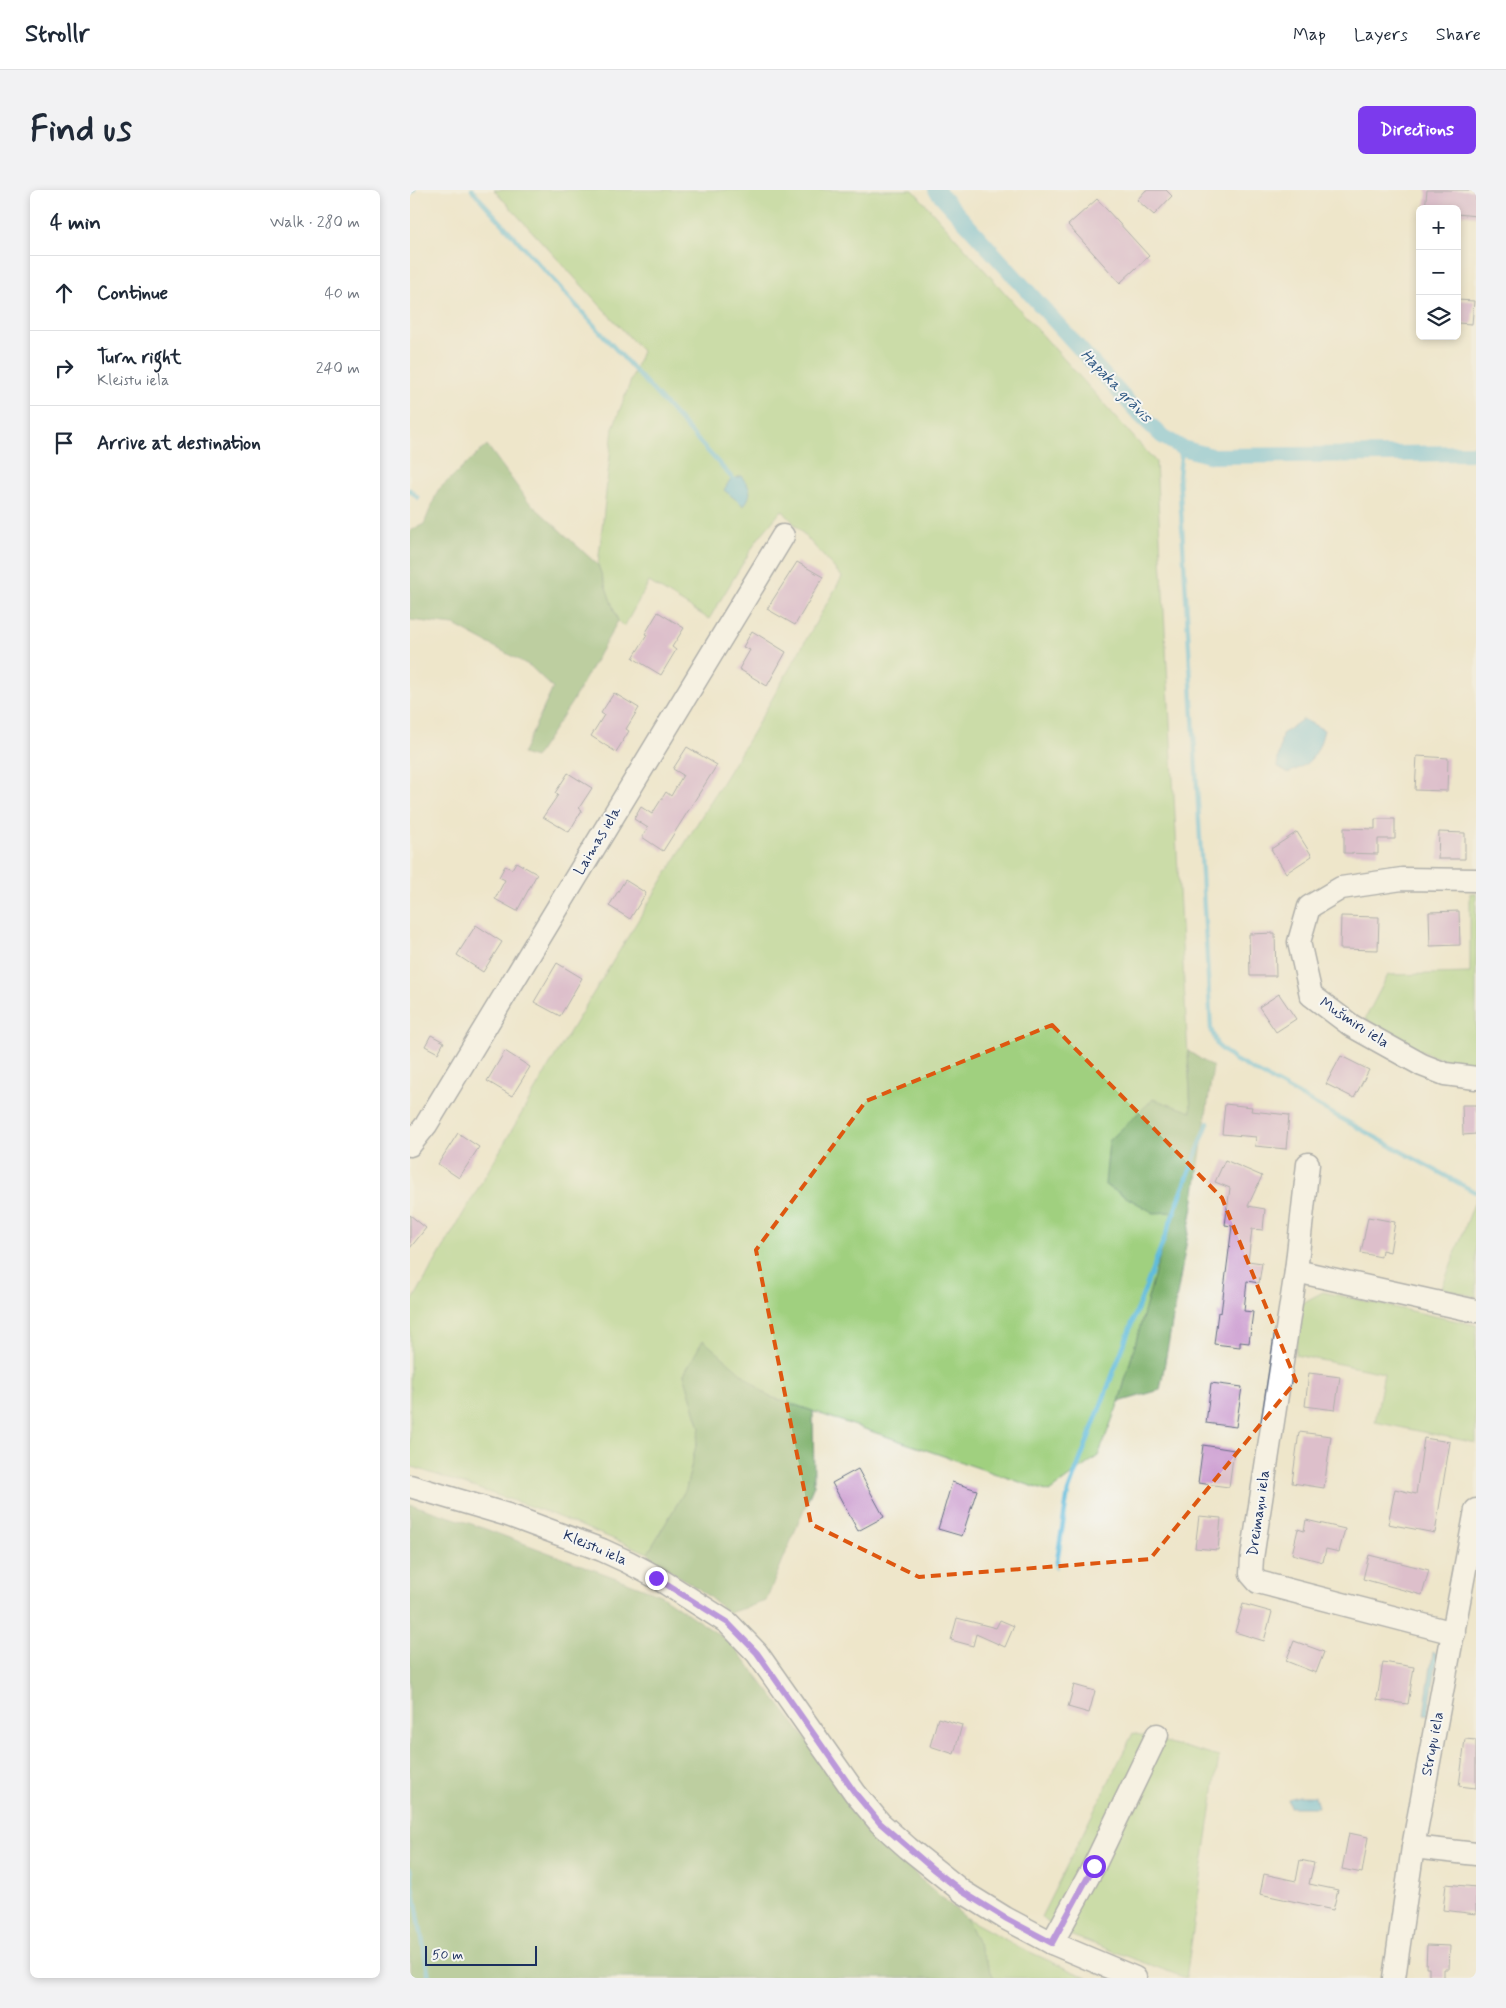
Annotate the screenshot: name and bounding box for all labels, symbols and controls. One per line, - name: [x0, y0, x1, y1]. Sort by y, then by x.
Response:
- text: Strollr: [25, 19, 89, 50]
- text: Map: [1293, 23, 1326, 47]
- text: Layers: [1354, 23, 1408, 47]
- text: Share: [1436, 23, 1481, 47]
- button: Directions: [1358, 106, 1476, 154]
- text: Find us: [30, 107, 132, 153]
- map controls: [1416, 205, 1461, 340]
- button: +: [1416, 205, 1461, 250]
- text: 4 min: [50, 209, 101, 237]
- text: Walk · 280 m: [270, 212, 360, 233]
- button: −: [1416, 250, 1461, 295]
- icon: ahead: [50, 279, 78, 307]
- text: Continue: [97, 281, 168, 306]
- text: 40 m: [324, 283, 360, 304]
- button: layers: [1416, 295, 1461, 340]
- text: Turn right: [97, 345, 181, 370]
- water label: Hapaka grāvis: [1076, 345, 1158, 429]
- icon: right: [50, 354, 78, 382]
- text: 240 m: [316, 358, 360, 379]
- text: Kleistu iela: [97, 370, 169, 391]
- icon: arrive: [50, 429, 78, 457]
- text: Arrive at destination: [97, 431, 261, 456]
- street label: Laimas iela: [570, 802, 627, 879]
- street label: Mušmiru iela: [1315, 993, 1393, 1053]
- street label: Dreimaņu iela: [1243, 1468, 1275, 1557]
- street label: Kleistu iela: [560, 1526, 630, 1571]
- route end: [645, 1567, 668, 1590]
- street label: Strupu iela: [1417, 1710, 1449, 1778]
- route start: [1083, 1855, 1106, 1878]
- scale bar: [425, 1943, 538, 1966]
- text: 50 m: [432, 1946, 463, 1964]

